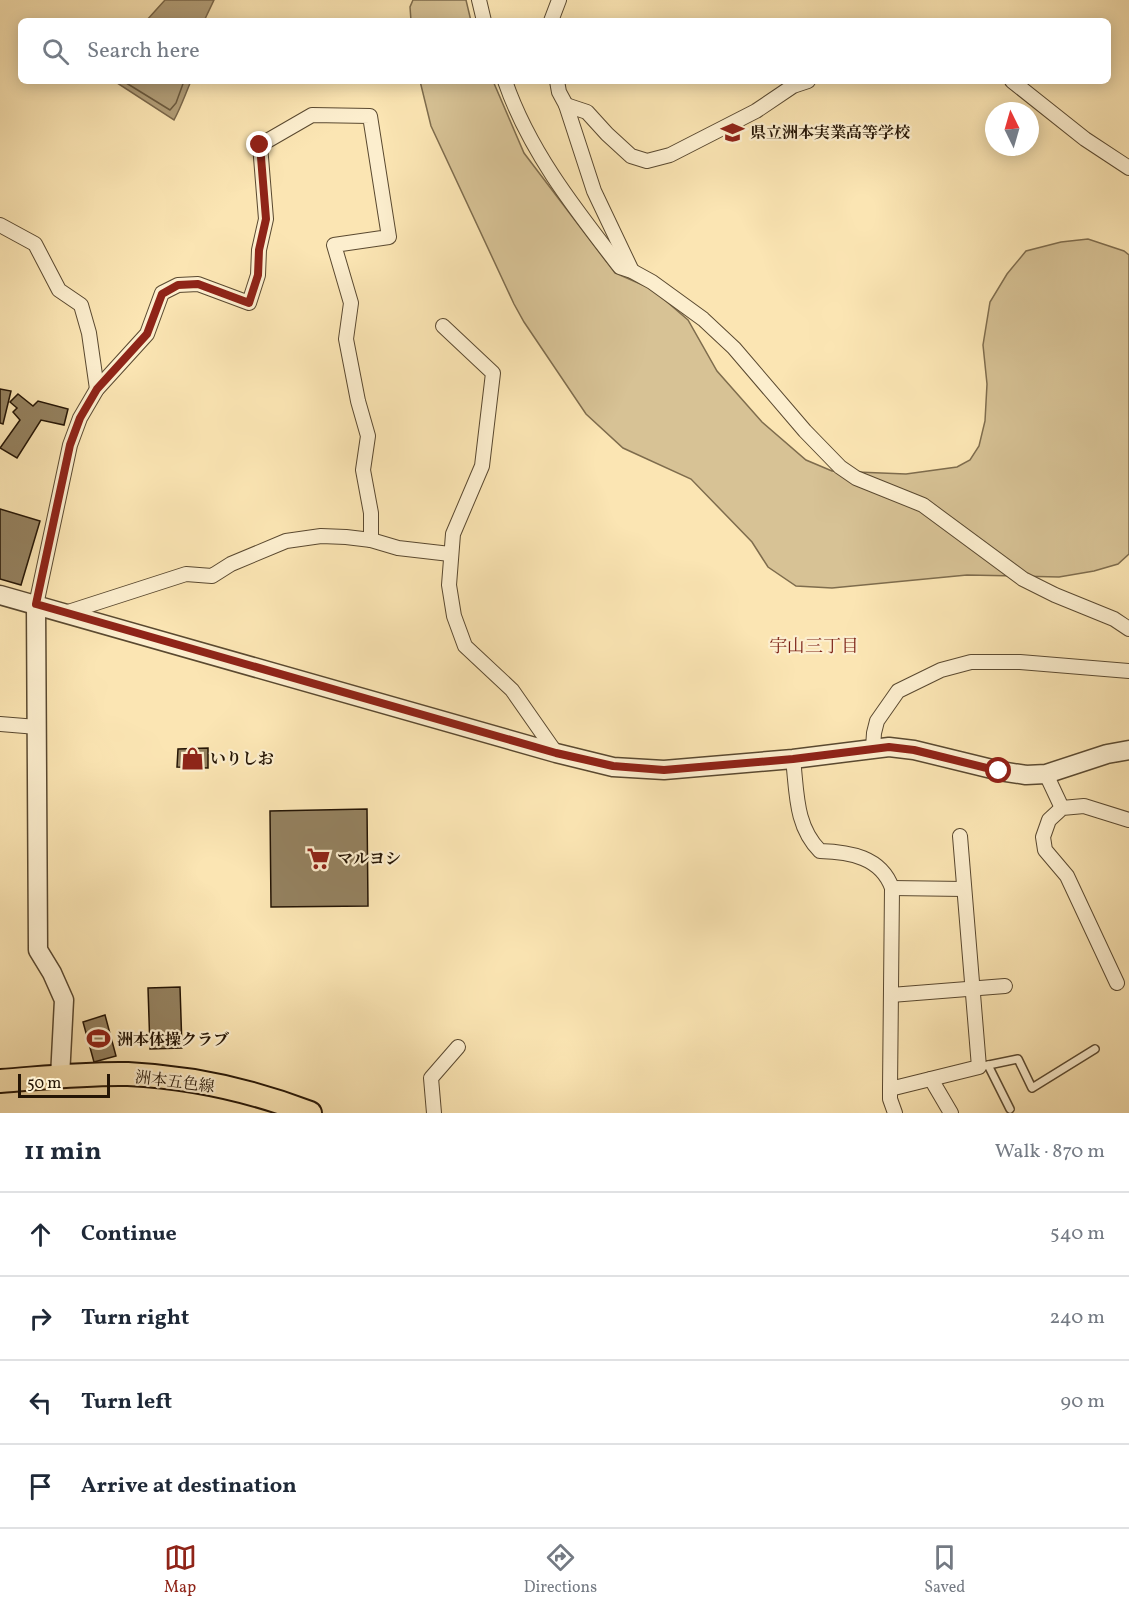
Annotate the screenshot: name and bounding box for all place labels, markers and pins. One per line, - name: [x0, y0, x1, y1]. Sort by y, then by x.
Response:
- school or university icon: 県立洲本実業高等学校: [719, 119, 745, 145]
- place label: 県立洲本実業高等学校: [750, 123, 911, 145]
- shop icon: いりしお: [179, 745, 205, 771]
- place label: いりしお: [210, 749, 274, 771]
- supermarket icon: マルヨシ: [306, 845, 332, 871]
- place label: マルヨシ: [337, 849, 401, 871]
- sports icon: 洲本体操クラブ: [86, 1026, 112, 1052]
- place label: 洲本体操クラブ: [117, 1030, 229, 1052]

